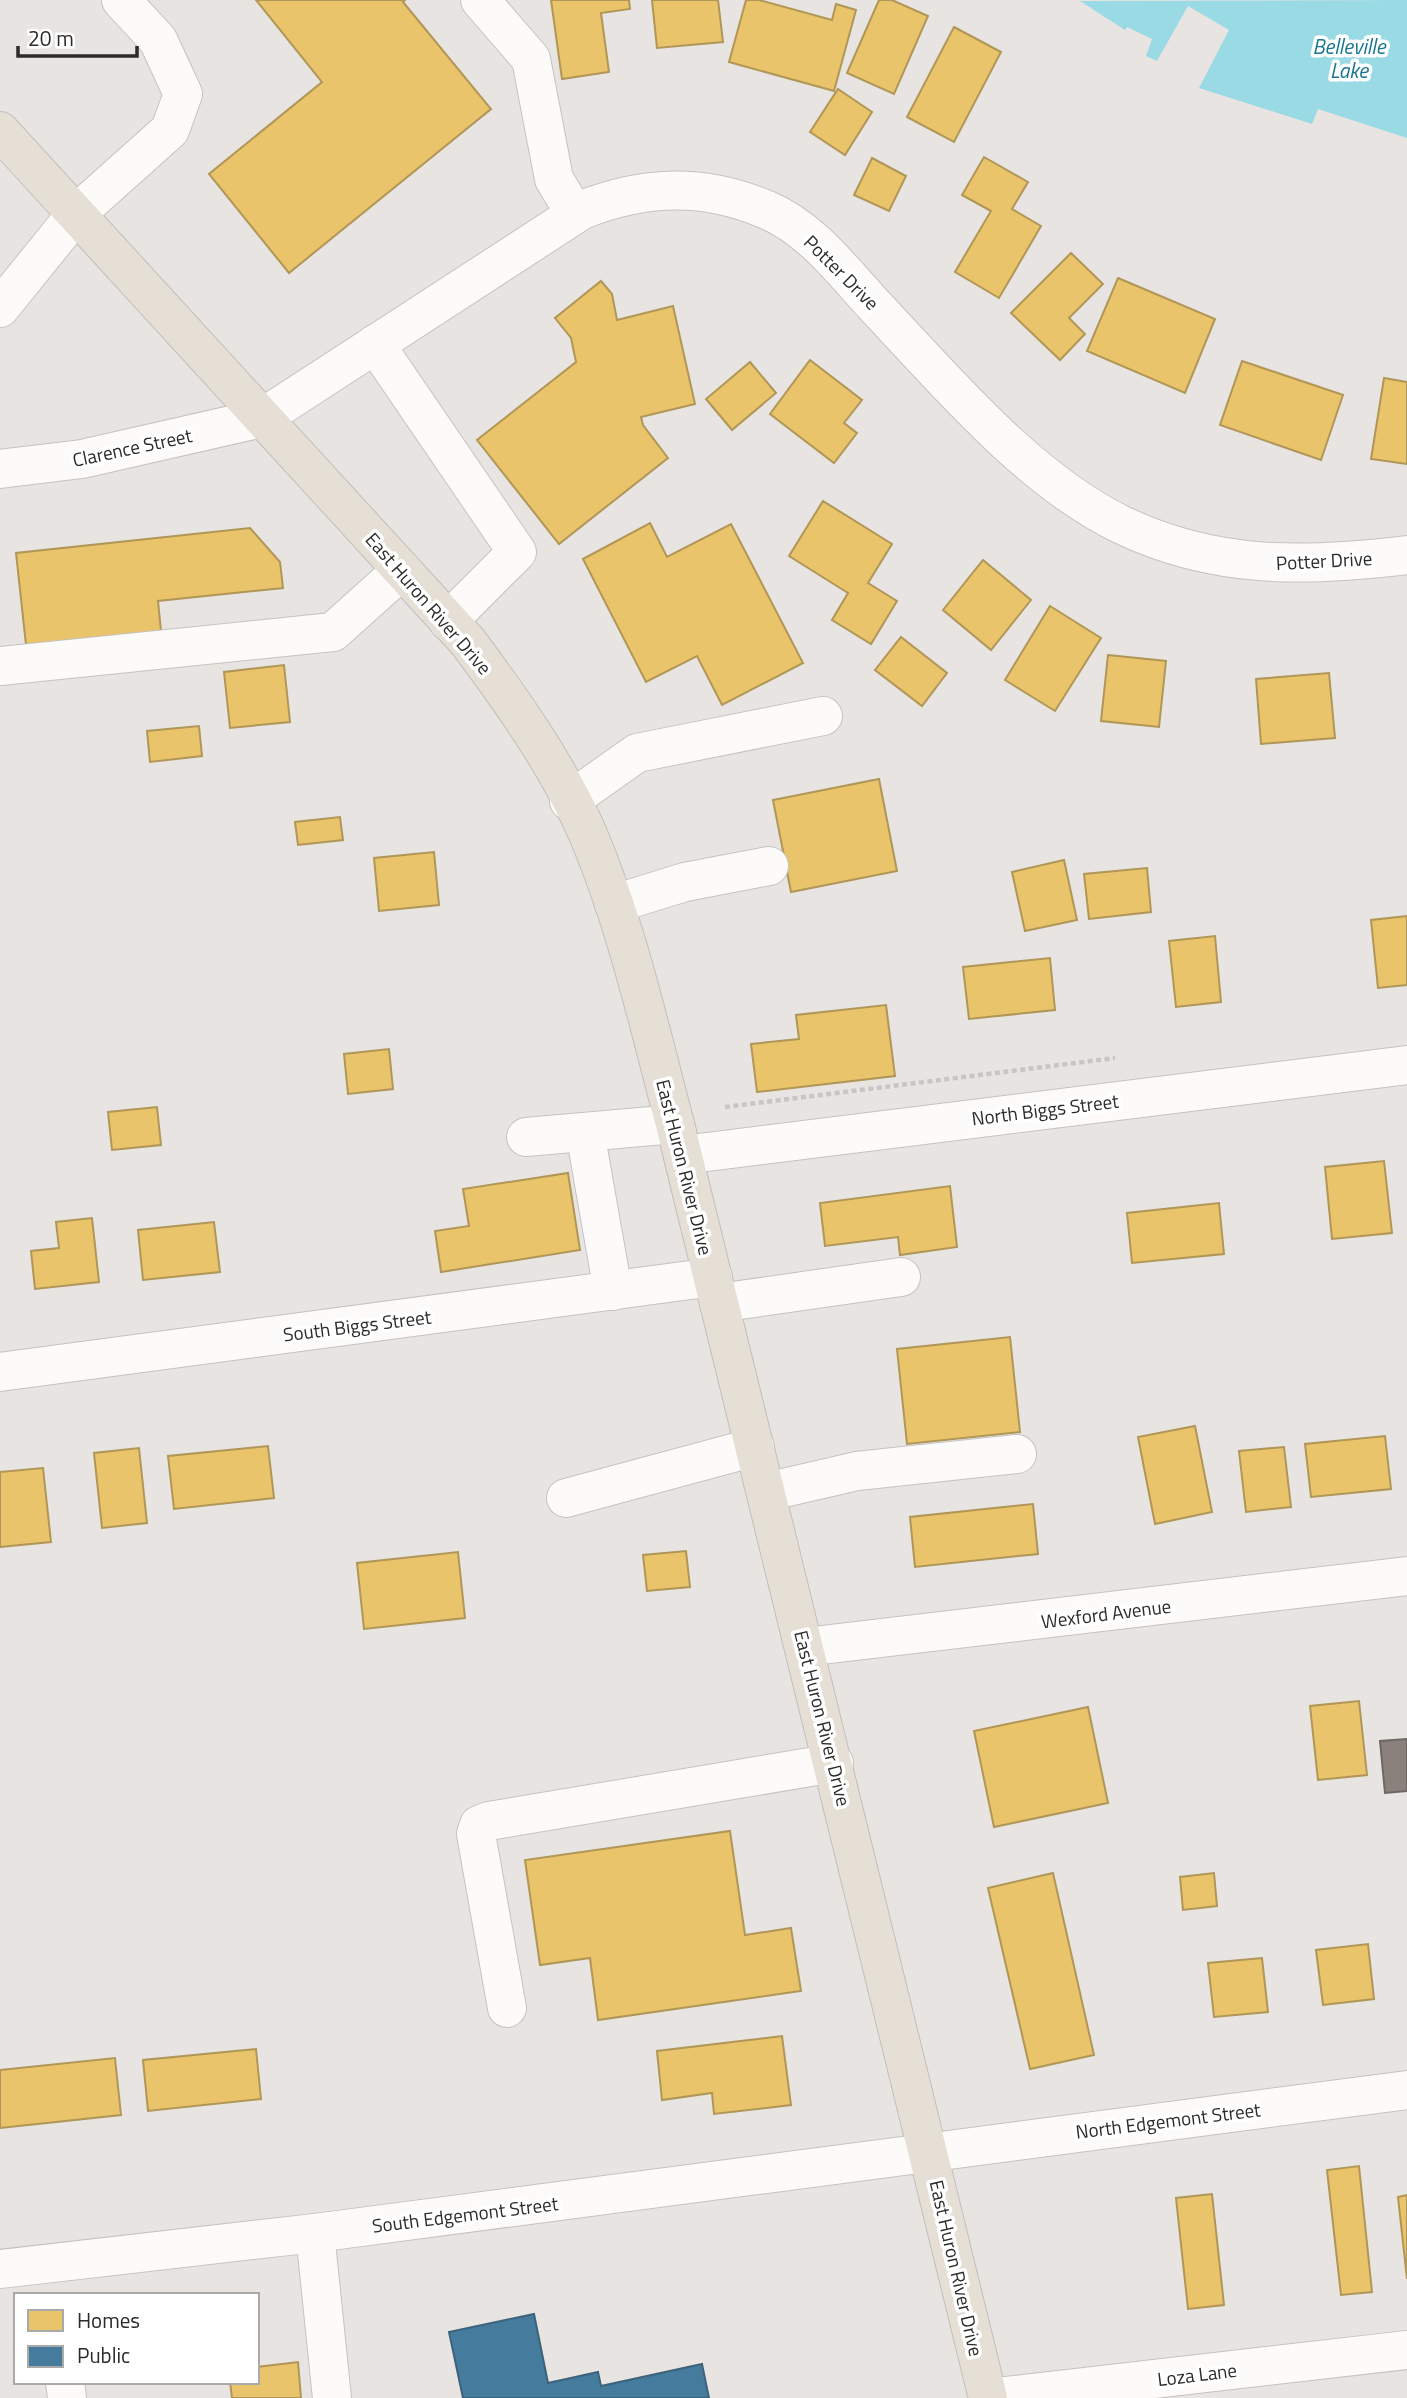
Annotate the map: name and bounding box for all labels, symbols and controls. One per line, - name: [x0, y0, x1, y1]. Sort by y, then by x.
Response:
- scale bar: [18, 14, 136, 58]
- text: 20 m: [28, 22, 74, 54]
- water label: Belleville Lake: [1313, 30, 1387, 86]
- street label: Potter Drive: [798, 228, 886, 316]
- street label: Clarence Street: [70, 420, 195, 474]
- street label: East Huron River Drive: [359, 525, 499, 681]
- street label: Potter Drive: [1275, 543, 1373, 577]
- street label: East Huron River Drive: [649, 1076, 721, 1258]
- street label: North Biggs Street: [970, 1086, 1120, 1132]
- street label: South Biggs Street: [281, 1301, 433, 1348]
- street label: Wexford Avenue: [1039, 1591, 1173, 1635]
- street label: East Huron River Drive: [787, 1627, 859, 1809]
- street label: North Edgemont Street: [1074, 2094, 1262, 2146]
- street label: East Huron River Drive: [923, 2177, 991, 2359]
- street label: South Edgemont Street: [370, 2188, 560, 2240]
- legend: [14, 2293, 259, 2384]
- text: Homes: [77, 2304, 140, 2336]
- text: Public: [77, 2339, 130, 2371]
- street label: Loza Lane: [1156, 2355, 1238, 2393]

